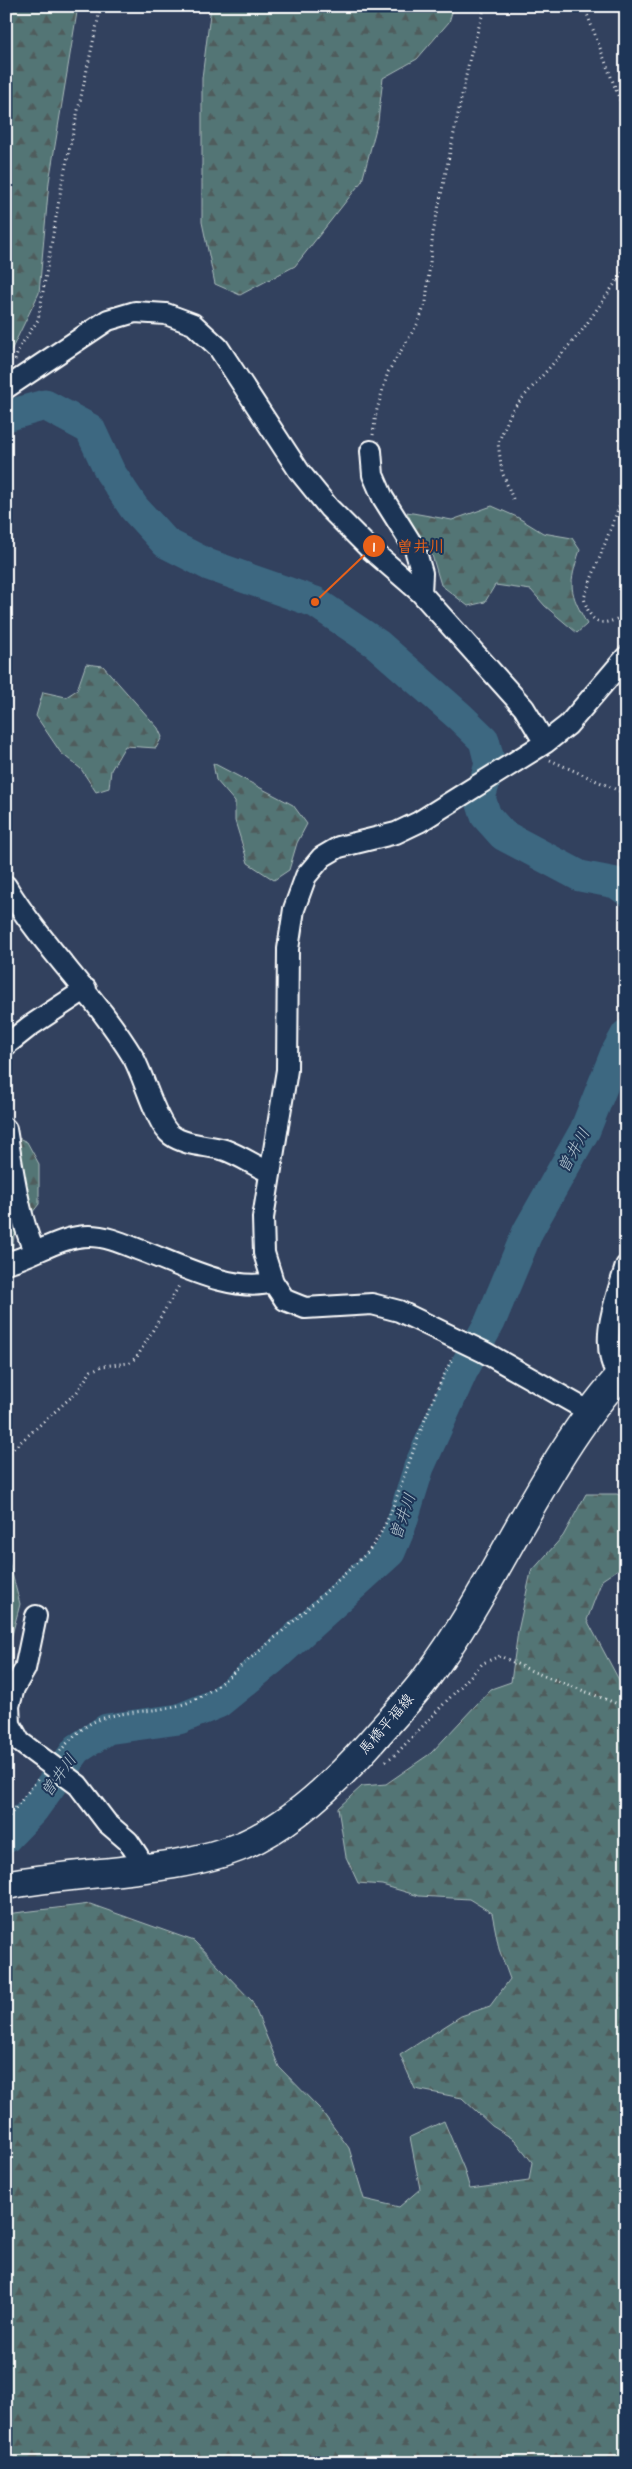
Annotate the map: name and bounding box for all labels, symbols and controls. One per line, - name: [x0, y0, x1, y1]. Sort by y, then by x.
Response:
- callout: 曽井川: [362, 531, 455, 562]
- text: 曽井川: [397, 536, 445, 558]
- text: 1: [373, 537, 375, 558]
- water label: 曽井川: [553, 1124, 595, 1177]
- water label: 曽井川: [385, 1490, 421, 1543]
- street label: 馬橋平福線: [354, 1689, 419, 1760]
- water label: 曽井川: [36, 1750, 82, 1801]

